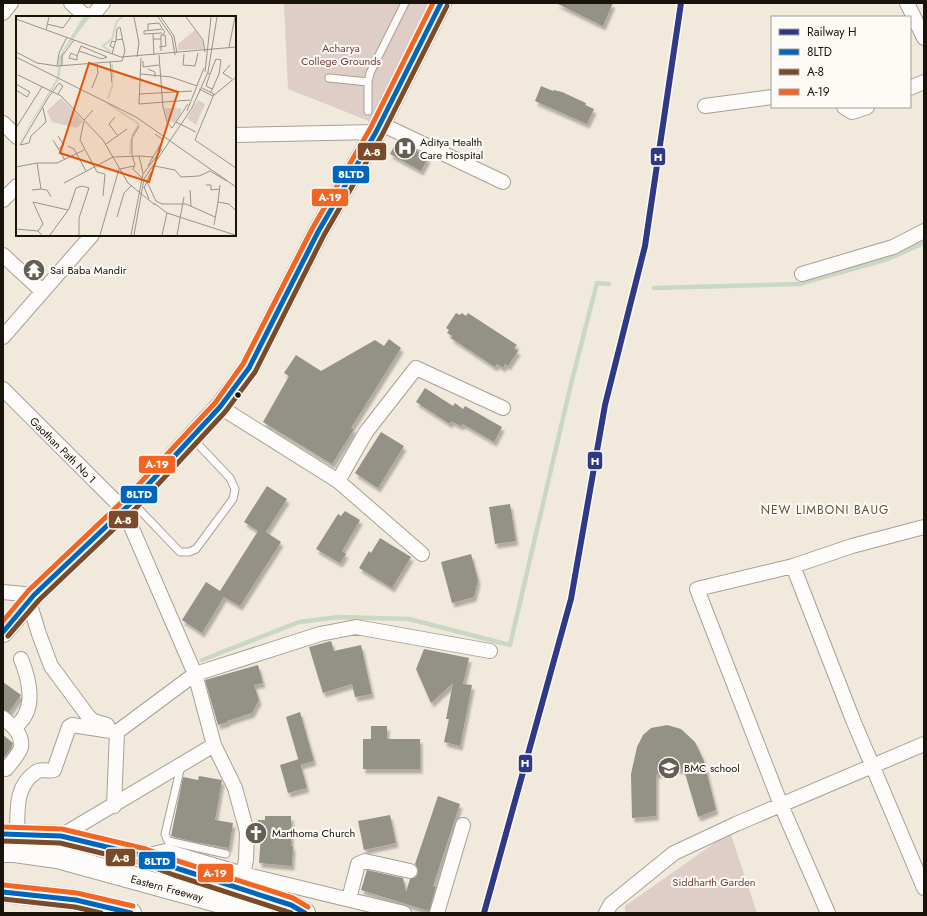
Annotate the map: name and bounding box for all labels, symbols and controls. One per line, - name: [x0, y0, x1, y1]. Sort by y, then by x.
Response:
- inset map: [16, 16, 236, 236]
- legend: [771, 16, 911, 108]
- text: Railway H: [807, 23, 857, 41]
- park label: Acharya College Grounds: [301, 40, 382, 69]
- text: 8LTD: [807, 43, 832, 61]
- text: A-8: [807, 63, 824, 81]
- text: A-19: [807, 83, 830, 101]
- place label: Aditya Health Care Hospital: [420, 134, 483, 163]
- hospital icon: Aditya Health Care Hospital: [392, 135, 418, 161]
- line badge: A-8: [357, 142, 387, 161]
- text: A-8: [362, 144, 381, 160]
- line badge: H: [650, 147, 666, 166]
- text: H: [654, 149, 662, 165]
- line badge: 8LTD: [332, 165, 370, 184]
- text: 8LTD: [338, 166, 364, 182]
- line badge: A-19: [311, 188, 349, 207]
- text: A-19: [317, 189, 342, 205]
- temple icon: Sai Baba Mandir: [21, 257, 47, 283]
- place label: Sai Baba Mandir: [50, 262, 127, 278]
- unlabelled marker: [233, 390, 243, 400]
- street label: Gaothan Path No 1: [26, 413, 100, 487]
- line badge: H: [587, 451, 603, 470]
- text: H: [591, 453, 599, 469]
- line badge: A-19: [138, 455, 176, 474]
- text: A-19: [144, 456, 169, 472]
- line badge: 8LTD: [120, 485, 158, 504]
- text: 8LTD: [126, 486, 152, 502]
- district label: NEW LIMBONI BAUG: [761, 501, 889, 519]
- line badge: A-8: [108, 510, 139, 529]
- text: A-8: [113, 512, 132, 528]
- line badge: H: [518, 754, 533, 773]
- text: H: [521, 755, 529, 771]
- school or university icon: BMC school: [656, 755, 682, 781]
- place label: BMC school: [684, 760, 740, 776]
- church icon: Marthoma Church: [243, 820, 269, 846]
- place label: Marthoma Church: [272, 825, 355, 841]
- line badge: A-8: [105, 848, 136, 867]
- text: A-8: [111, 850, 130, 866]
- line badge: 8LTD: [138, 851, 176, 870]
- text: 8LTD: [144, 853, 170, 869]
- line badge: A-19: [197, 863, 234, 883]
- text: A-19: [202, 865, 227, 881]
- street label: Eastern Freeway: [129, 871, 205, 905]
- park label: Siddharth Garden: [672, 874, 756, 890]

